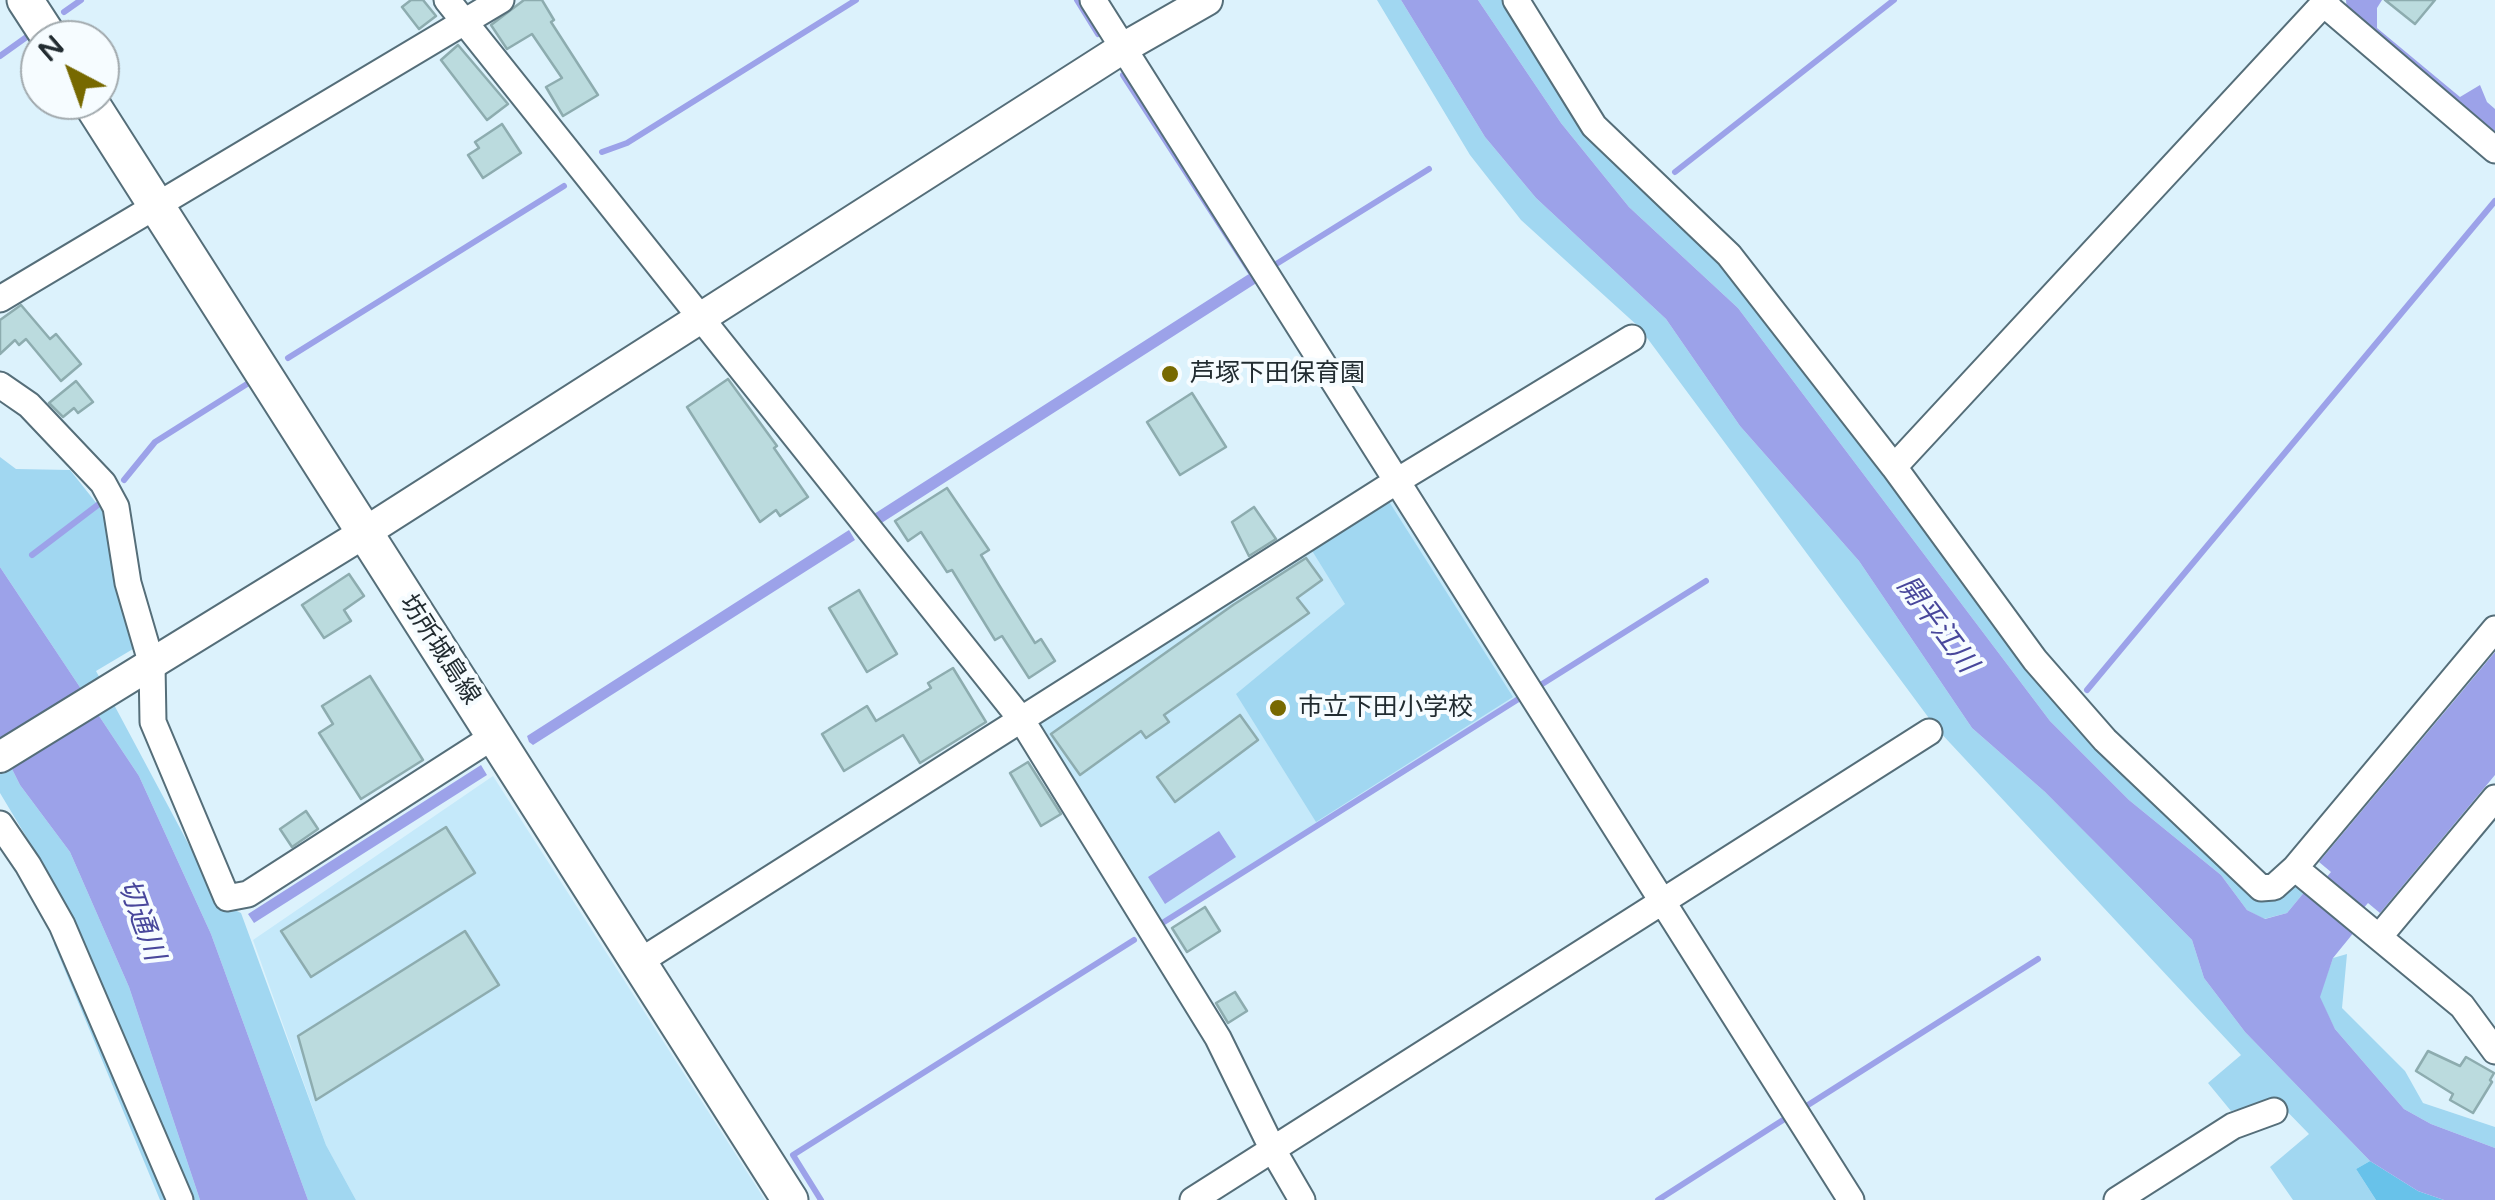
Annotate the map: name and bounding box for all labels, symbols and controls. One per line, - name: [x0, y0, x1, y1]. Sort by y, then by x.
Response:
- north arrow: [20, 20, 120, 120]
- text: N: [32, 29, 71, 69]
- place label: 芦塚下田保育園: [1190, 359, 1365, 389]
- marker: 芦塚下田保育園: [1159, 363, 1181, 385]
- water label: 開平江川: [1889, 570, 1983, 680]
- street label: 坊所城島線: [392, 589, 486, 711]
- place label: 市立下田小学校: [1298, 693, 1473, 723]
- marker: 市立下田小学校: [1267, 697, 1289, 719]
- water label: 切通川: [110, 875, 170, 965]

